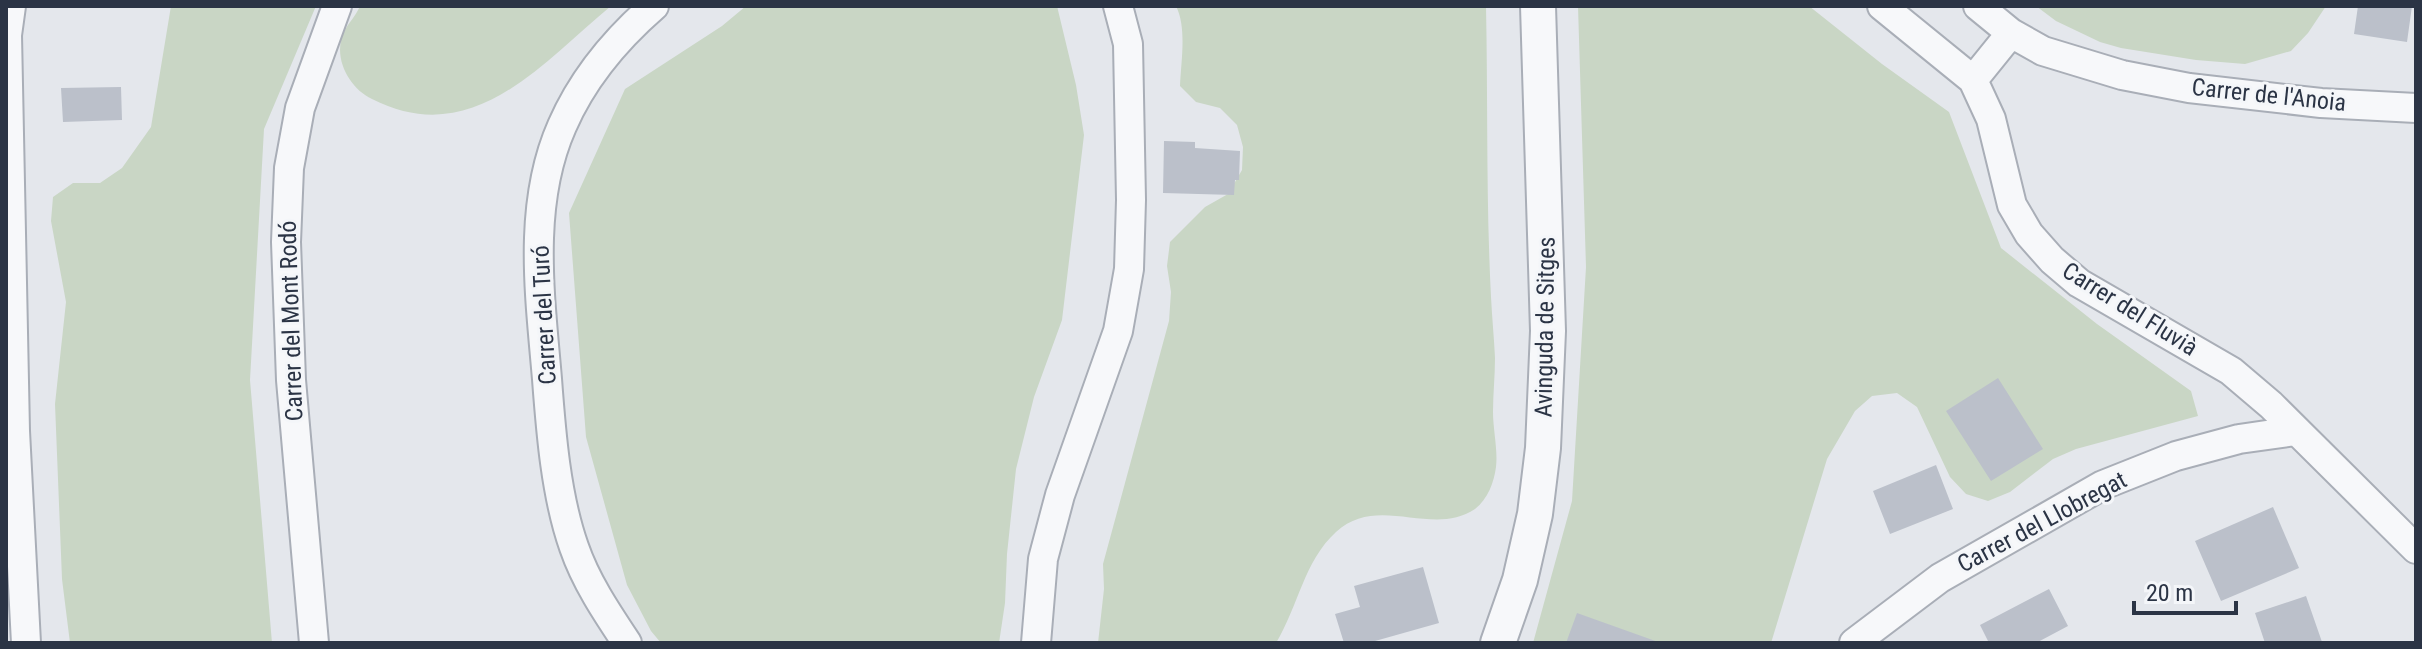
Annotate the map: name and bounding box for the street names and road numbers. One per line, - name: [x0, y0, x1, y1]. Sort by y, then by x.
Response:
- street label: Carrer de l'Anoia: [2190, 73, 2348, 117]
- street label: Carrer del Mont Rodó: [274, 220, 308, 422]
- street label: Avinguda de Sitges: [1529, 236, 1561, 418]
- street label: Carrer del Turó: [526, 245, 562, 385]
- street label: Carrer del Fluvià: [2057, 256, 2203, 362]
- street label: Carrer del Llobregat: [1953, 466, 2131, 578]

